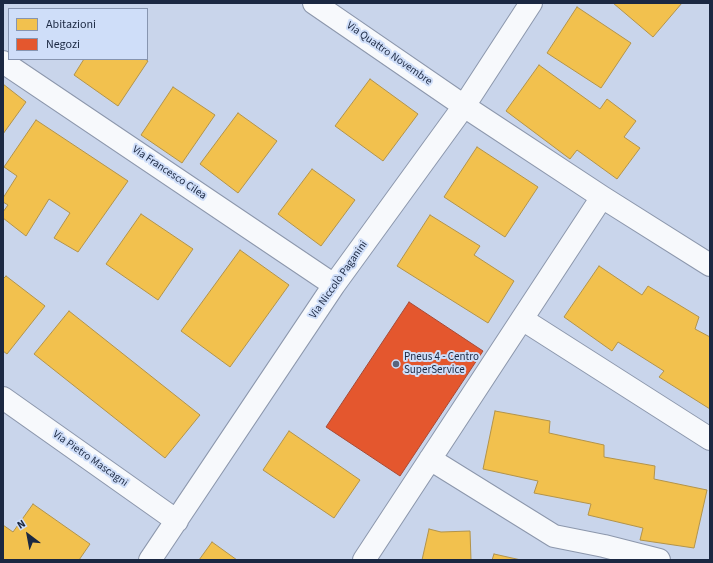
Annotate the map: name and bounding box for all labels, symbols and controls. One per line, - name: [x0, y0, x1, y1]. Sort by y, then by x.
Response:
- legend: [8, 8, 148, 60]
- text: Abitazioni: [46, 16, 96, 33]
- street label: Via Quattro Novembre: [344, 19, 434, 89]
- text: Negozi: [46, 36, 80, 53]
- street label: Via Francesco Cilea: [129, 143, 209, 203]
- street label: Via Niccolò Paganini: [307, 238, 371, 322]
- place label: Pneus 4 - Centro SuperService: [404, 351, 479, 377]
- marker: Pneus 4 - Centro SuperService: [391, 359, 401, 369]
- street label: Via Pietro Mascagni: [50, 428, 130, 490]
- north arrow: [8, 515, 48, 555]
- text: N: [14, 516, 28, 533]

